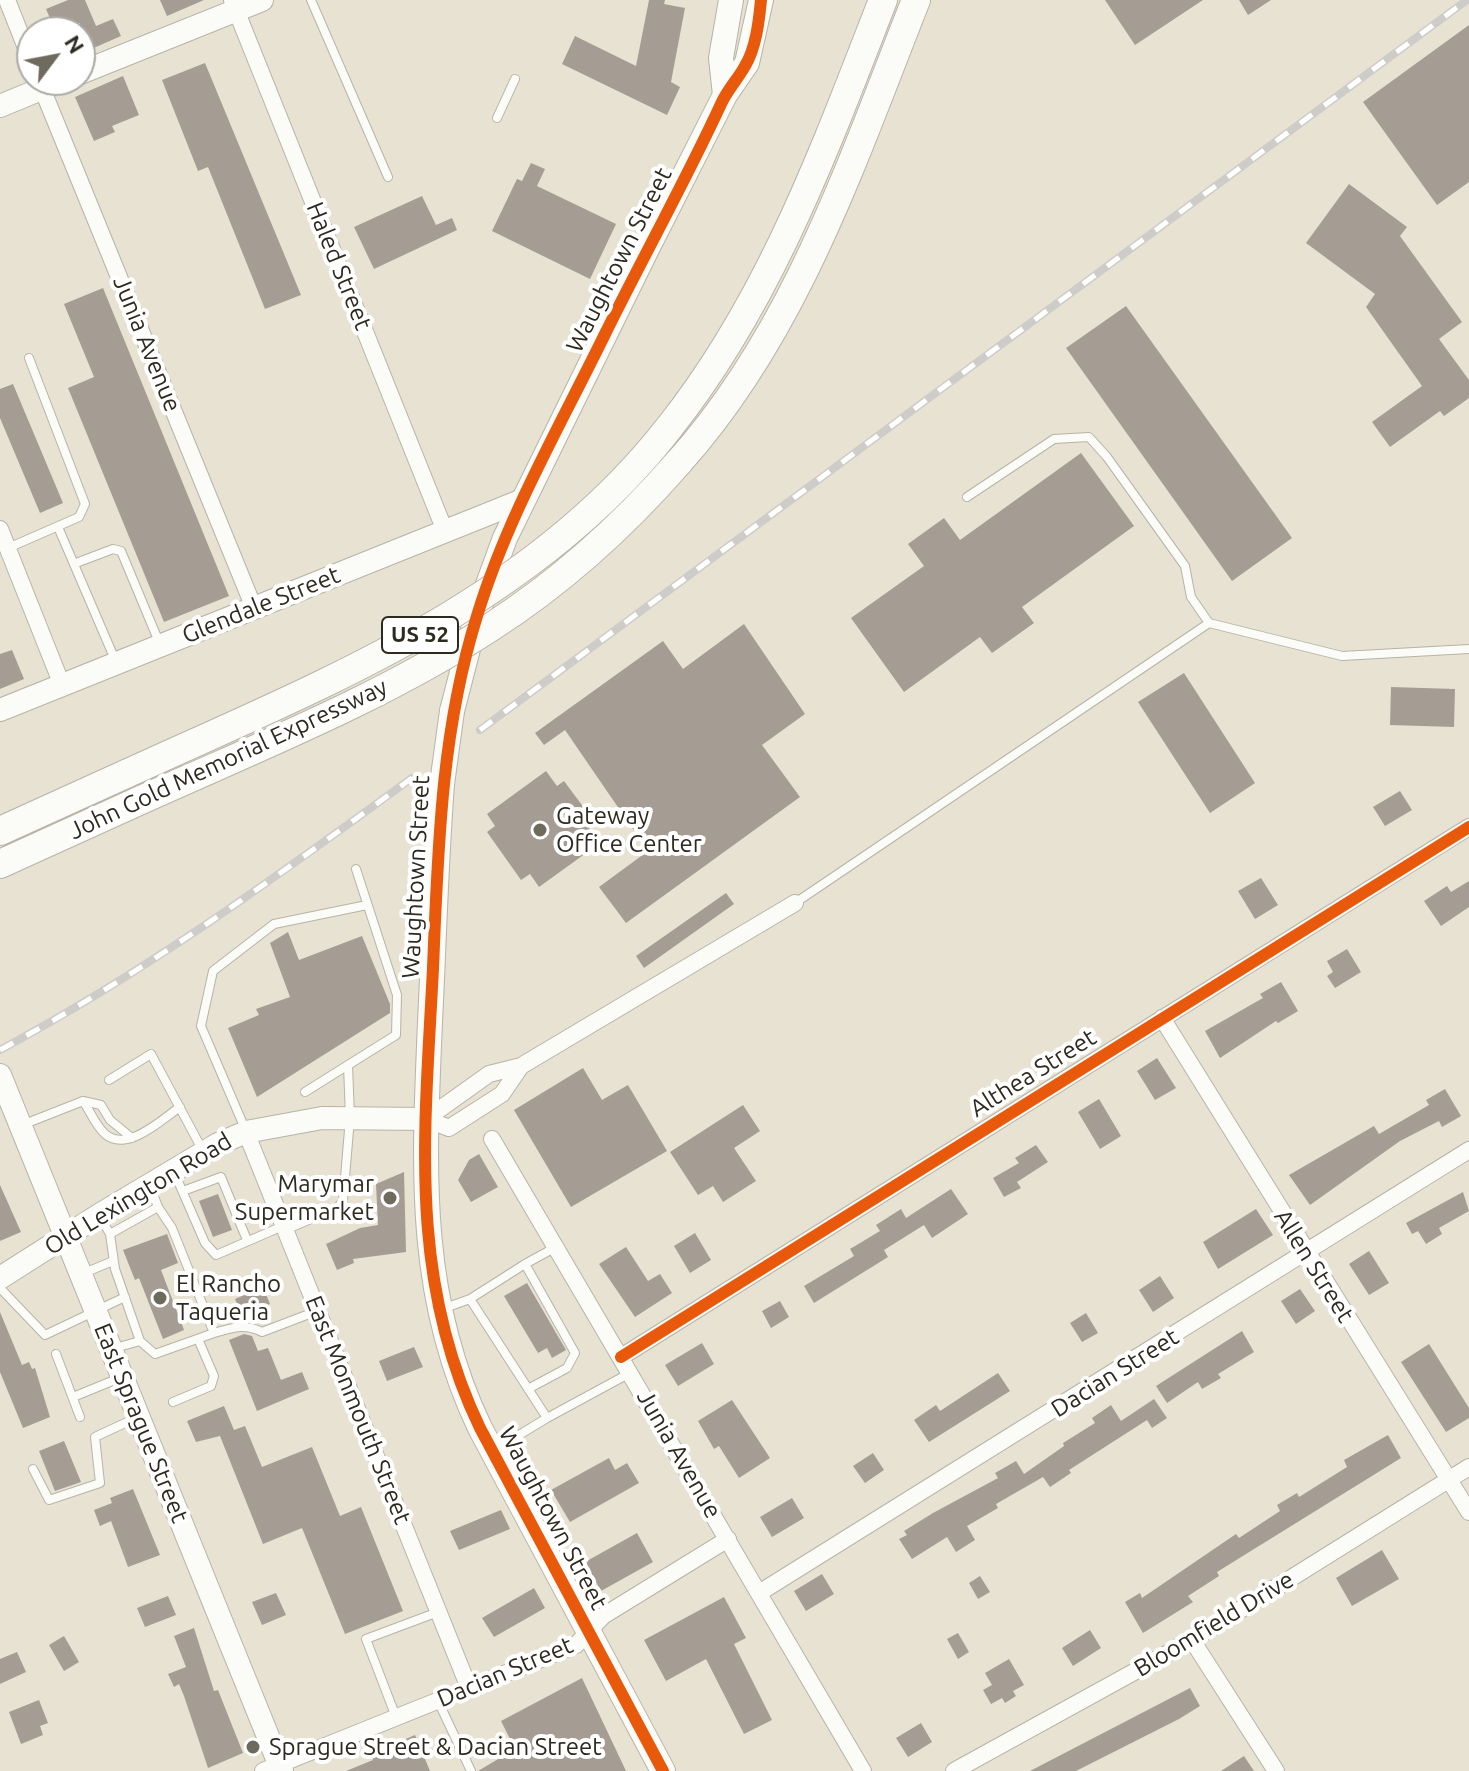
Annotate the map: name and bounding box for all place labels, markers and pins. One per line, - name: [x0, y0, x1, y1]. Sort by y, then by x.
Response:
- place label: Gateway Office Center: [556, 802, 702, 858]
- marker: Gateway Office Center: [531, 821, 549, 839]
- place label: Marymar Supermarket: [235, 1170, 374, 1226]
- marker: Marymar Supermarket: [381, 1189, 399, 1207]
- place label: El Rancho Taqueria: [176, 1270, 281, 1326]
- marker: El Rancho Taqueria: [151, 1289, 169, 1307]
- place label: Sprague Street & Dacian Street: [269, 1733, 602, 1761]
- marker: Sprague Street & Dacian Street: [244, 1738, 262, 1756]

